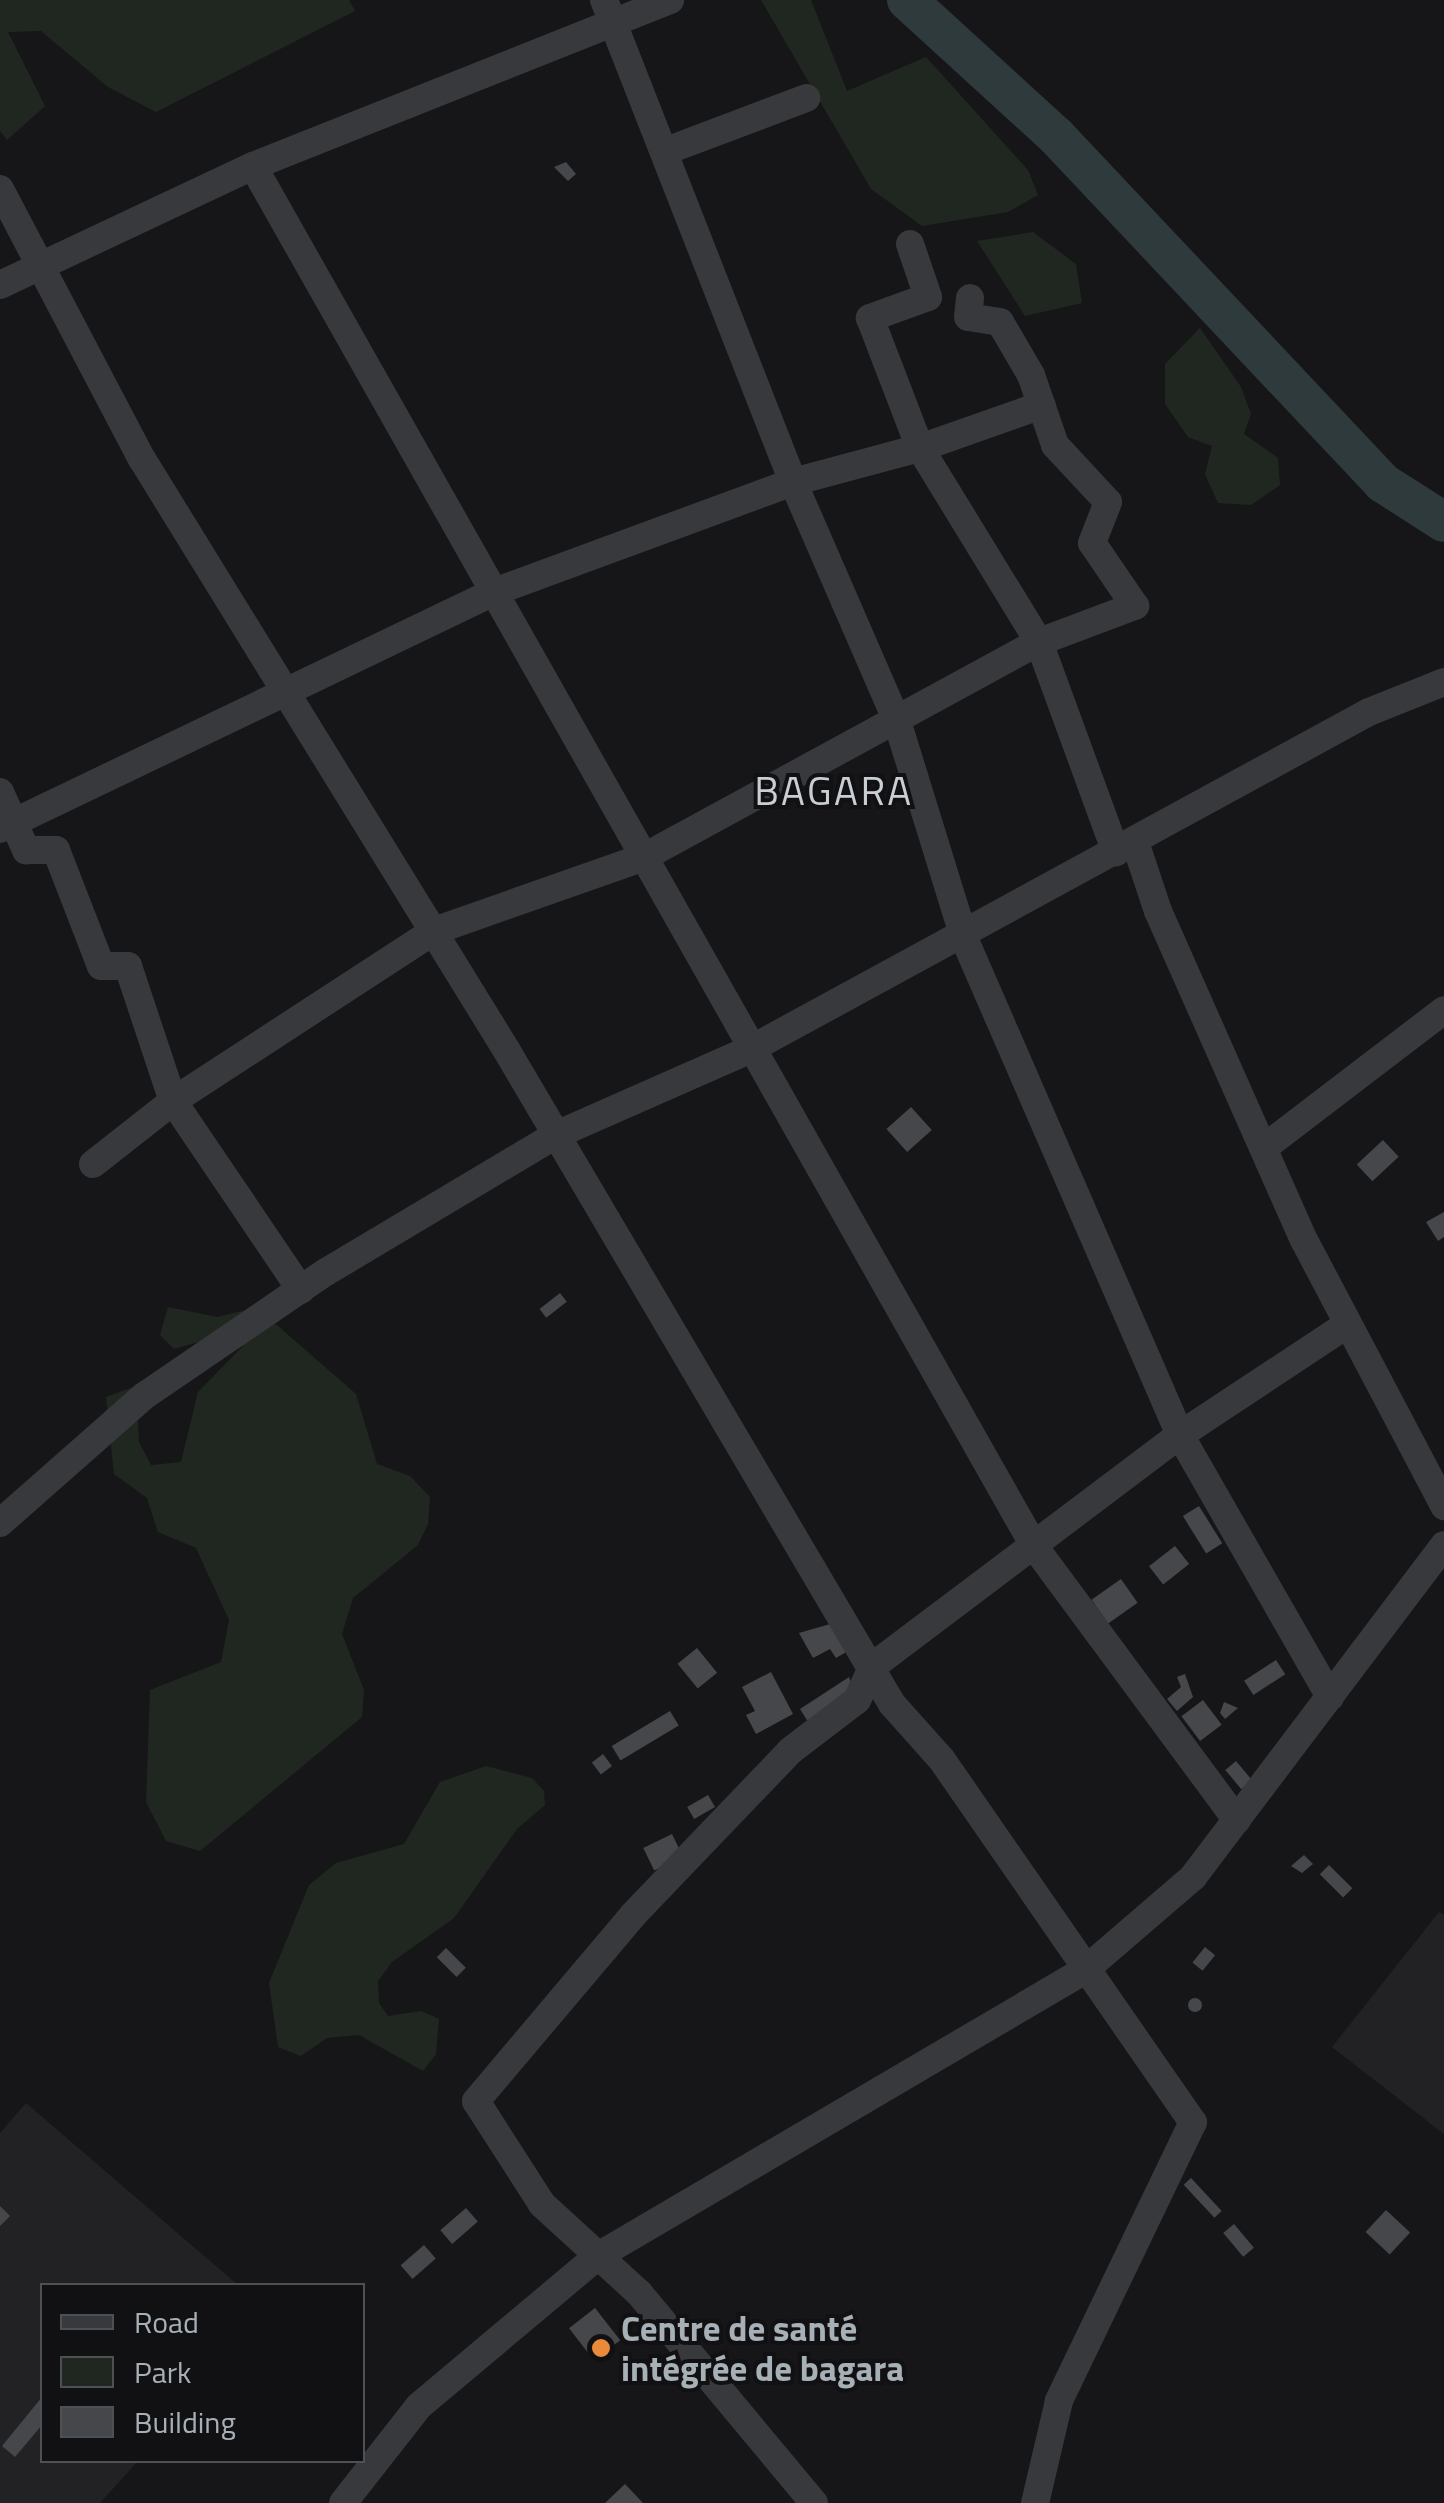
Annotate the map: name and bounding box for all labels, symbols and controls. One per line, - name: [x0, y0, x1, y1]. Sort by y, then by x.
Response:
- district label: BAGARA: [754, 767, 914, 815]
- legend: [40, 2283, 365, 2463]
- text: Road: [134, 2299, 199, 2345]
- place label: Centre de santé intégrée de bagara: [621, 2307, 904, 2389]
- marker: Centre de santé intégrée de bagara: [590, 2337, 612, 2359]
- text: Park: [134, 2349, 191, 2395]
- text: Building: [134, 2399, 236, 2445]

